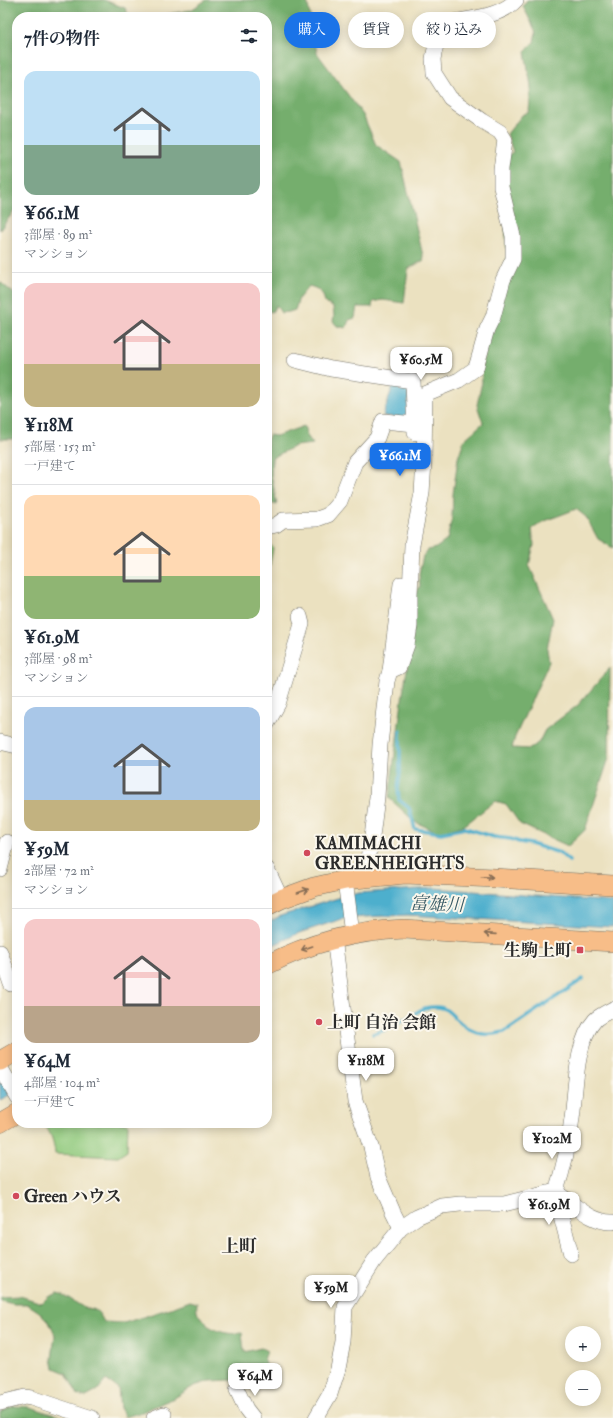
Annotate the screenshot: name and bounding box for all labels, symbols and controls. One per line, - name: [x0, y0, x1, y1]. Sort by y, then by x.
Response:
- chip: 購入: [284, 12, 340, 48]
- chip: 賃貸: [348, 12, 404, 48]
- chip: 絞り込み: [412, 12, 496, 48]
- icon: filters: [238, 25, 260, 47]
- text: 7件の物件: [24, 28, 100, 49]
- icon: home: [106, 97, 178, 169]
- text: ¥66.1M: [24, 203, 80, 224]
- text: 3部屋 · 89 m²: [24, 227, 92, 243]
- text: マンション: [24, 246, 88, 262]
- icon: home: [106, 309, 178, 381]
- pin: ¥60.5M: [388, 347, 454, 381]
- text: ¥60.5M: [399, 352, 443, 368]
- text: ¥118M: [24, 415, 73, 436]
- text: 5部屋 · 153 m²: [24, 439, 96, 455]
- pin: ¥66.1M: [367, 443, 433, 477]
- text: ¥66.1M: [379, 448, 421, 464]
- text: 一戸建て: [24, 458, 76, 474]
- icon: home: [106, 521, 178, 593]
- text: ¥61.9M: [24, 627, 80, 648]
- text: 3部屋 · 98 m²: [24, 651, 92, 667]
- text: マンション: [24, 670, 88, 686]
- icon: home: [106, 733, 178, 805]
- place label: KAMIMACHI GREENHEIGHTS: [315, 833, 464, 874]
- text: ¥59M: [24, 839, 69, 860]
- marker: KAMIMACHI GREENHEIGHTS: [302, 848, 312, 858]
- text: 2部屋 · 72 m²: [24, 863, 94, 879]
- one-way arrow: [480, 874, 493, 881]
- text: マンション: [24, 882, 88, 898]
- one-way arrow: [297, 887, 309, 895]
- water label: 富雄川: [410, 892, 466, 917]
- one-way arrow: [484, 930, 497, 938]
- place label: 生駒上町: [504, 940, 572, 961]
- one-way arrow: [301, 944, 313, 952]
- icon: home: [106, 945, 178, 1017]
- marker: 生駒上町: [575, 945, 585, 955]
- place label: 上町 自治 会館: [327, 1012, 436, 1033]
- marker: 上町 自治 会館: [314, 1017, 324, 1027]
- pin: ¥118M: [338, 1048, 394, 1082]
- text: ¥64M: [24, 1051, 71, 1072]
- text: ¥118M: [347, 1053, 385, 1069]
- text: 4部屋 · 104 m²: [24, 1075, 100, 1091]
- text: 一戸建て: [24, 1094, 76, 1110]
- pin: ¥102M: [524, 1126, 580, 1160]
- text: ¥102M: [532, 1131, 572, 1147]
- place label: Green ハウス: [24, 1186, 122, 1207]
- marker: Green ハウス: [11, 1191, 21, 1201]
- pin: ¥61.9M: [516, 1192, 582, 1226]
- text: ¥61.9M: [528, 1197, 570, 1213]
- district label: 上町: [221, 1235, 257, 1258]
- pin: ¥59M: [307, 1275, 355, 1309]
- text: ¥59M: [314, 1280, 348, 1296]
- map controls: [565, 1326, 601, 1406]
- button: +: [565, 1326, 601, 1362]
- pin: ¥64M: [231, 1363, 279, 1397]
- text: ¥64M: [237, 1368, 273, 1384]
- button: −: [565, 1370, 601, 1406]

